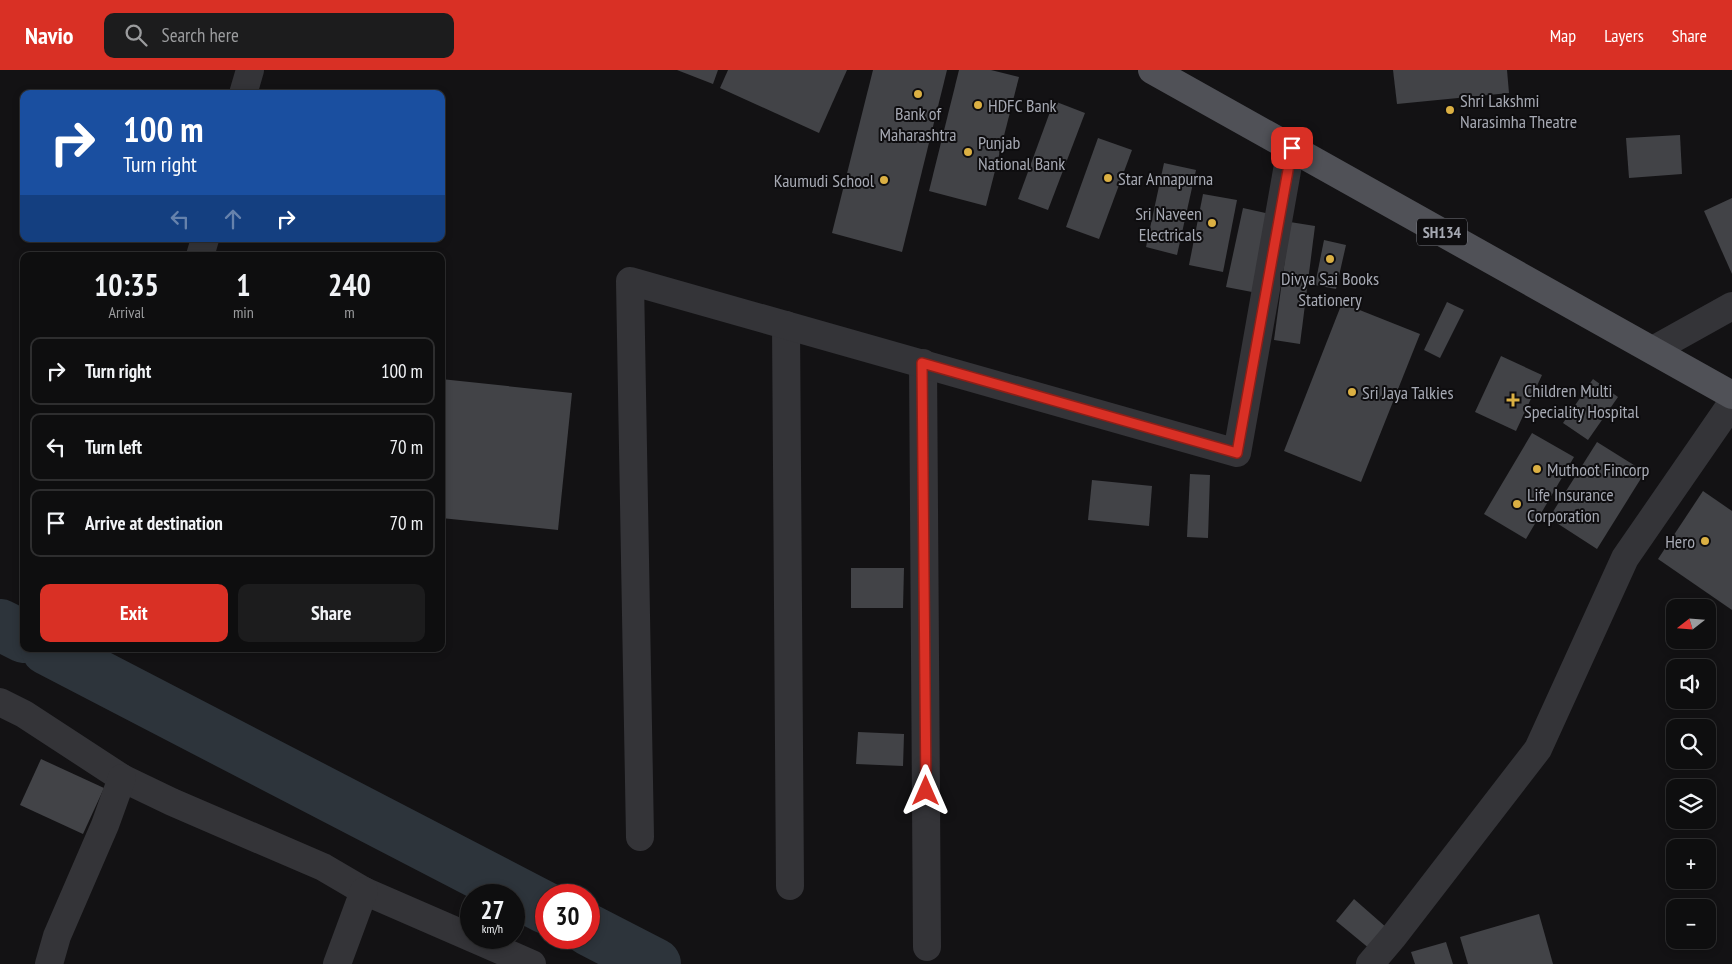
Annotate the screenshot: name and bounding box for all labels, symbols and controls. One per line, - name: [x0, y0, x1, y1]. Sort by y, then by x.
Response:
- search box: [104, 13, 454, 58]
- text: Navio: [25, 20, 74, 51]
- icon: search: [122, 21, 150, 49]
- text: Search here: [162, 23, 239, 47]
- text: Map: [1550, 24, 1576, 47]
- text: Layers: [1604, 24, 1644, 47]
- text: Share: [1672, 24, 1707, 47]
- marker: Bank of Maharashtra: [912, 88, 924, 100]
- place label: Shri Lakshmi Narasimha Theatre: [1460, 89, 1577, 133]
- place label: HDFC Bank: [988, 94, 1057, 117]
- marker: HDFC Bank: [972, 99, 984, 111]
- place label: Bank of Maharashtra: [879, 102, 957, 146]
- marker: Shri Lakshmi Narasimha Theatre: [1444, 104, 1456, 116]
- text: 100 m: [123, 106, 204, 152]
- icon: right: [40, 110, 105, 175]
- pin: [1271, 127, 1313, 169]
- place label: Punjab National Bank: [978, 131, 1065, 175]
- icon: arrive: [1278, 134, 1306, 162]
- marker: Punjab National Bank: [962, 146, 974, 158]
- text: Turn right: [123, 150, 197, 178]
- place label: Star Annapurna: [1118, 167, 1213, 190]
- place label: Kaumudi School: [774, 169, 875, 192]
- marker: Star Annapurna: [1102, 172, 1114, 184]
- marker: Kaumudi School: [878, 174, 890, 186]
- place label: Sri Naveen Electricals: [1135, 202, 1202, 246]
- icon: left: [166, 205, 194, 233]
- icon: ahead: [219, 205, 247, 233]
- icon: right: [272, 205, 300, 233]
- marker: Sri Naveen Electricals: [1206, 217, 1218, 229]
- road number: SH134: [1417, 218, 1467, 246]
- marker: Divya Sai Books Stationery: [1324, 253, 1336, 265]
- text: 10:35: [94, 265, 159, 304]
- text: 1: [236, 265, 251, 304]
- text: 240: [328, 265, 371, 304]
- place label: Divya Sai Books Stationery: [1281, 267, 1379, 311]
- text: Arrival: [108, 302, 145, 322]
- text: min: [233, 302, 254, 322]
- text: m: [344, 302, 355, 322]
- icon: right: [42, 357, 70, 385]
- text: Turn right: [85, 359, 151, 383]
- text: 100 m: [381, 359, 423, 383]
- place label: Children Multi Speciality Hospital: [1524, 379, 1640, 423]
- place label: Sri Jaya Talkies: [1362, 381, 1454, 404]
- marker: Sri Jaya Talkies: [1346, 386, 1358, 398]
- marker: Children Multi Speciality Hospital: [1506, 393, 1520, 407]
- icon: left: [42, 433, 70, 461]
- text: Turn left: [85, 435, 142, 459]
- text: 70 m: [390, 435, 423, 459]
- place label: Muthoot Fincorp: [1547, 458, 1650, 481]
- marker: Muthoot Fincorp: [1531, 463, 1543, 475]
- place label: Life Insurance Corporation: [1527, 483, 1614, 527]
- marker: Life Insurance Corporation: [1511, 498, 1523, 510]
- icon: arrive: [42, 509, 70, 537]
- text: Arrive at destination: [85, 511, 223, 535]
- text: 70 m: [390, 511, 423, 535]
- place label: Hero: [1665, 530, 1695, 553]
- marker: Hero: [1699, 535, 1711, 547]
- button: Exit: [40, 584, 228, 642]
- button: Share: [238, 584, 425, 642]
- north arrow: [1666, 599, 1716, 649]
- map controls: [1666, 599, 1716, 949]
- button: sound: [1666, 659, 1716, 709]
- button: search: [1666, 719, 1716, 769]
- position arrow: [899, 764, 951, 816]
- button: layers: [1666, 779, 1716, 829]
- button: +: [1666, 839, 1716, 889]
- speed limit sign: 30: [535, 884, 600, 949]
- text: 27: [481, 894, 504, 926]
- button: −: [1666, 899, 1716, 949]
- text: km/h: [482, 921, 503, 936]

